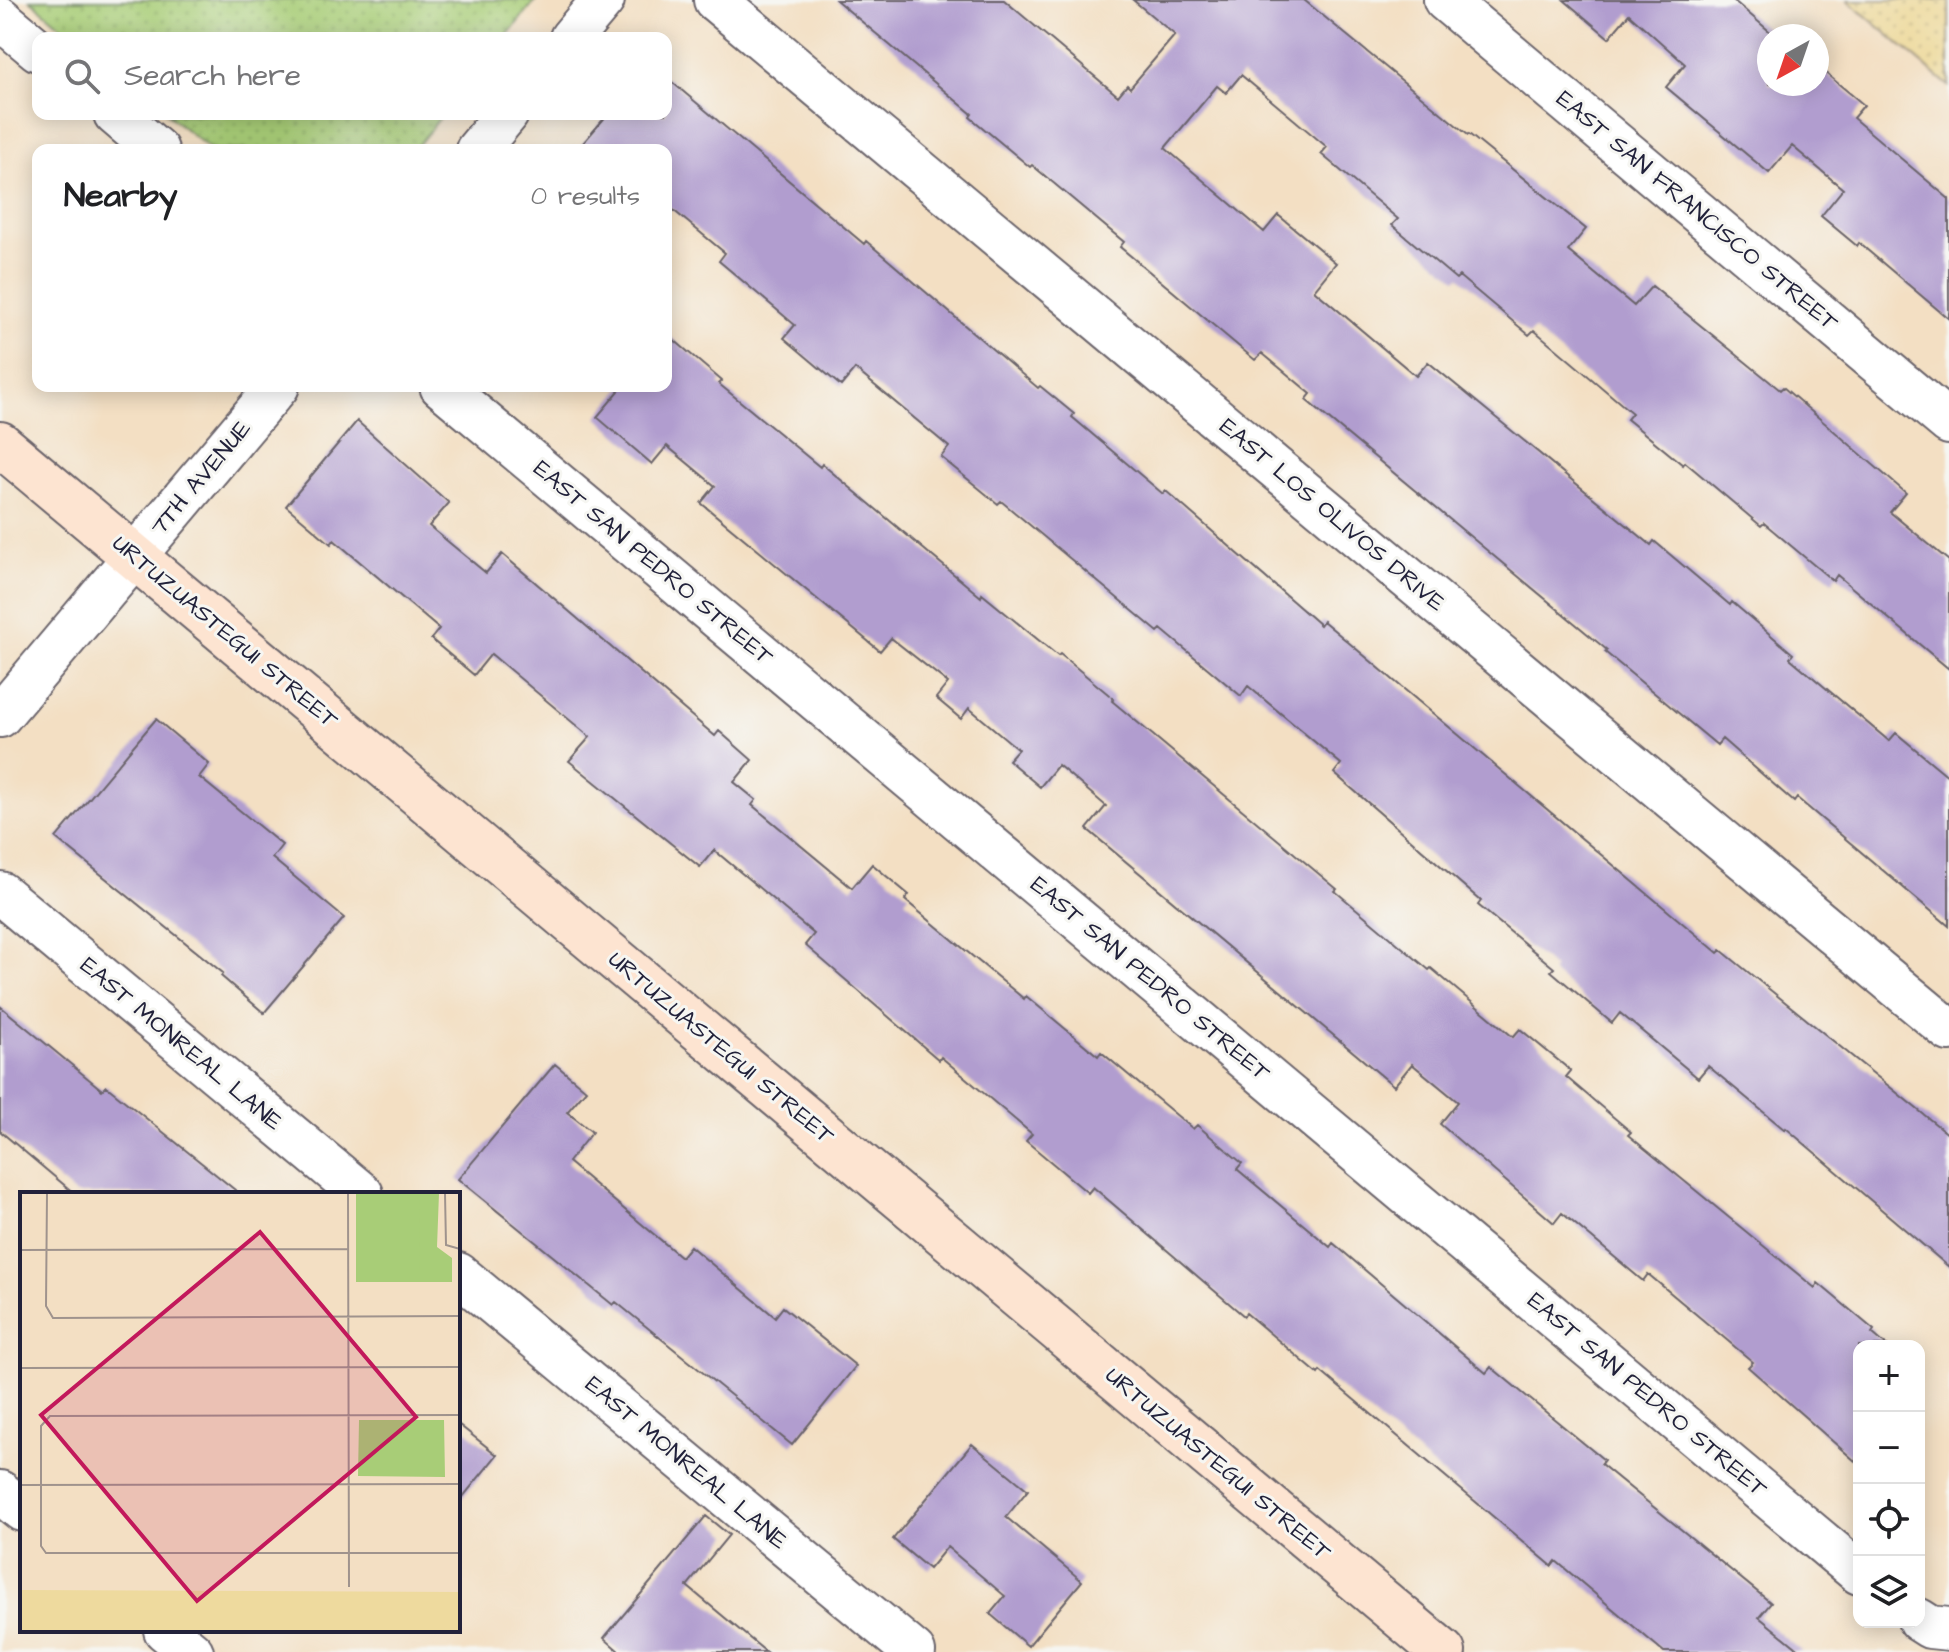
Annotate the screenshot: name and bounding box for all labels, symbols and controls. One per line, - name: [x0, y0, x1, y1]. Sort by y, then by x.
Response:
- north arrow: [1757, 24, 1829, 96]
- search box: [32, 32, 672, 120]
- icon: search: [60, 54, 104, 98]
- text: Search here: [124, 55, 301, 97]
- street label: EAST SAN FRANCISCO STREET: [1549, 83, 1845, 339]
- text: Nearby: [64, 172, 178, 220]
- text: 0 results: [531, 178, 640, 214]
- street label: EAST LOS OLIVOS DRIVE: [1212, 410, 1452, 620]
- street label: 7TH AVENUE: [143, 413, 259, 543]
- street label: EAST SAN PEDRO STREET: [526, 452, 780, 674]
- street label: URTUZUASTEGUI STREET: [105, 527, 345, 737]
- street label: EAST SAN PEDRO STREET: [1023, 868, 1277, 1090]
- street label: URTUZUASTEGUI STREET: [601, 943, 841, 1153]
- street label: EAST MONREAL LANE: [73, 949, 289, 1139]
- inset map: [20, 1192, 460, 1632]
- street label: EAST SAN PEDRO STREET: [1520, 1284, 1774, 1506]
- map controls: [1853, 1340, 1925, 1628]
- button: +: [1853, 1340, 1925, 1412]
- street label: URTUZUASTEGUI STREET: [1098, 1359, 1338, 1569]
- street label: EAST MONREAL LANE: [578, 1368, 794, 1558]
- button: −: [1853, 1412, 1925, 1484]
- button: locate: [1853, 1484, 1925, 1556]
- button: layers: [1853, 1556, 1925, 1628]

